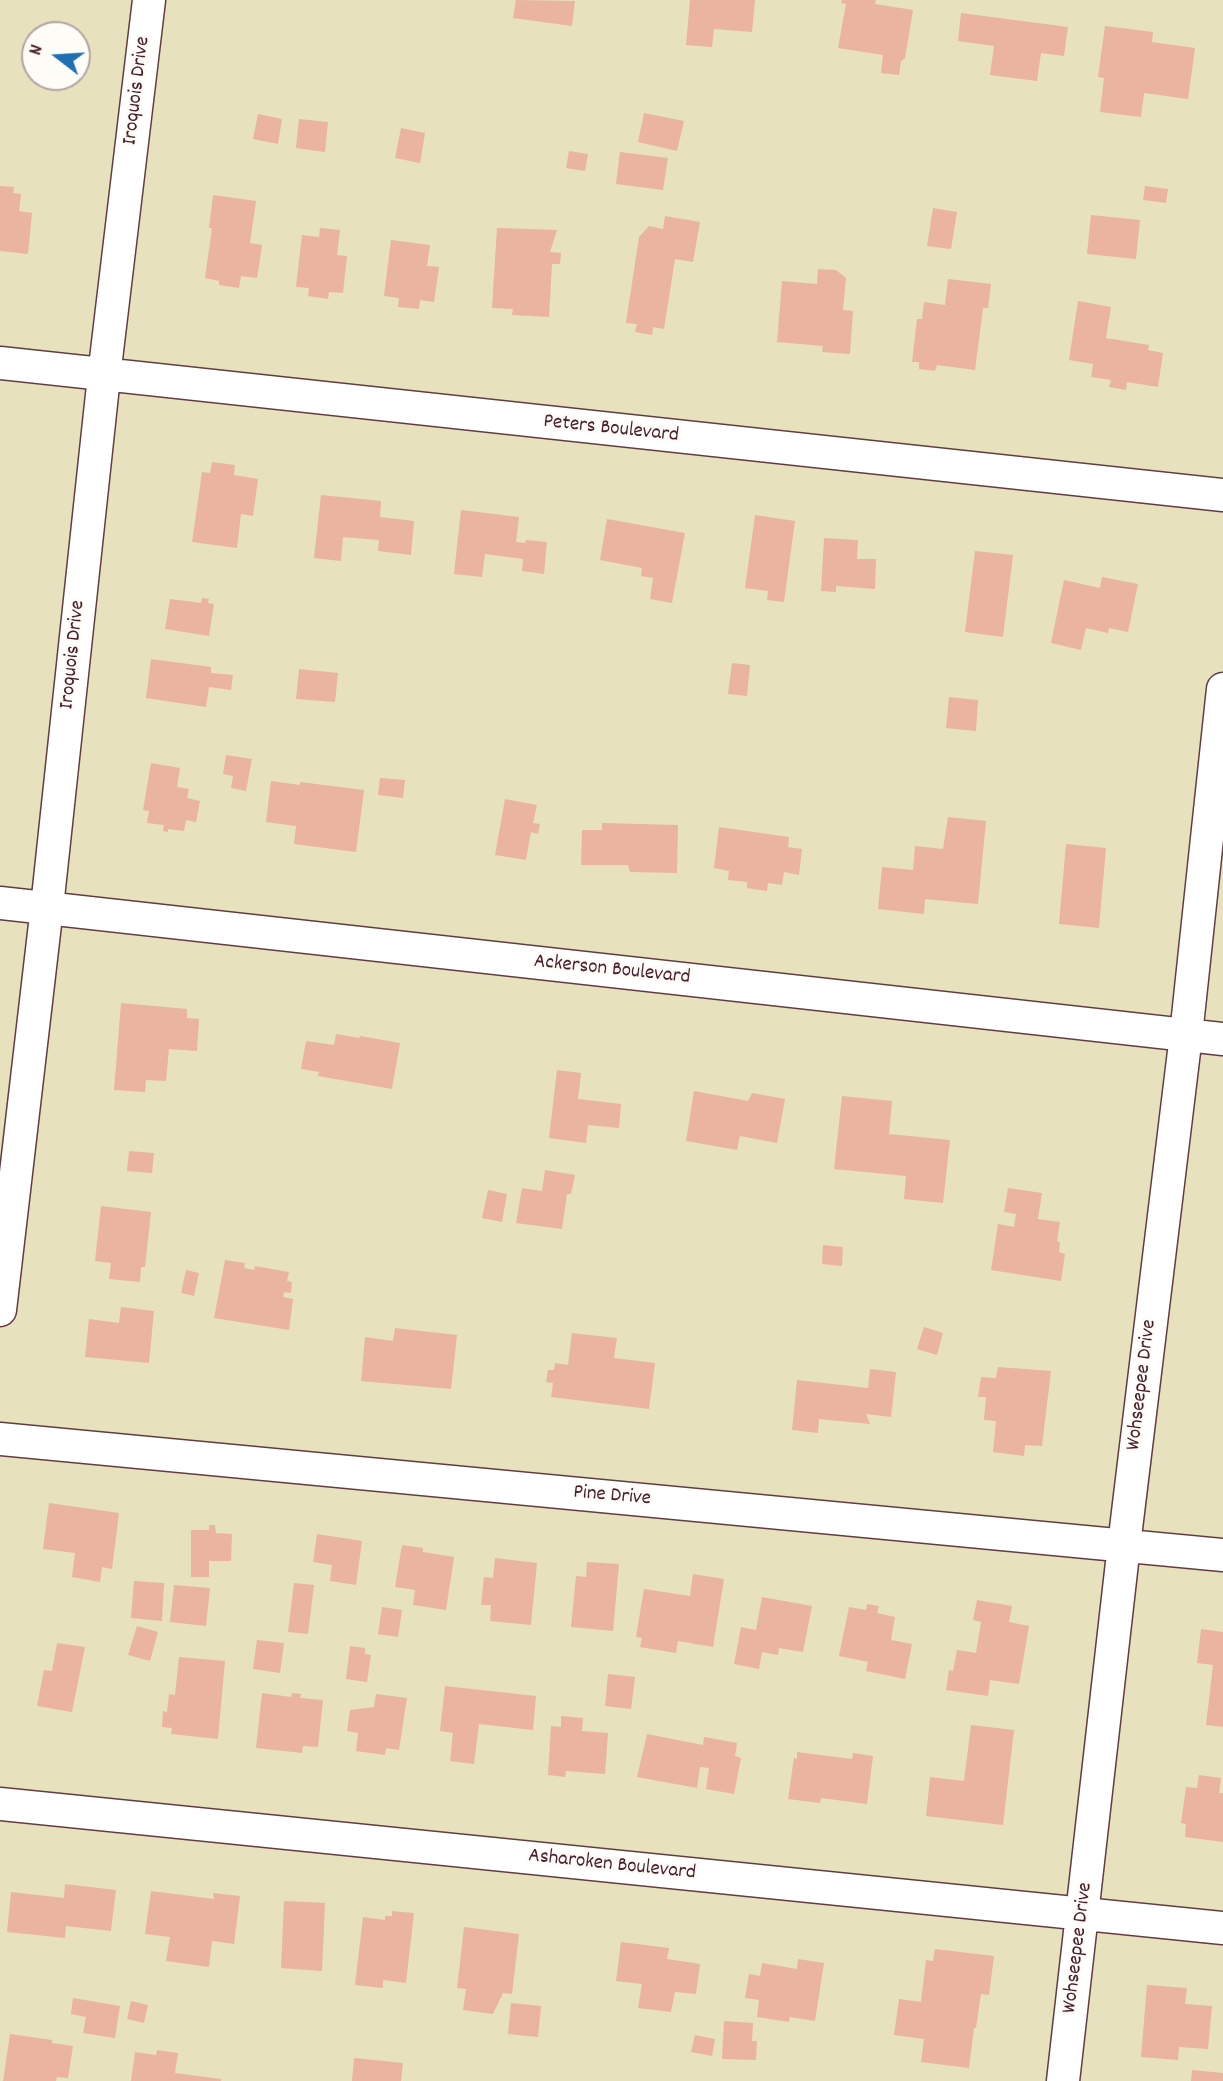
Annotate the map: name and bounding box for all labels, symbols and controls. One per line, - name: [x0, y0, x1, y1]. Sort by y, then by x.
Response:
- north arrow: [21, 21, 91, 91]
- street label: Iroquois Drive: [119, 35, 157, 147]
- text: N: [23, 42, 52, 59]
- street label: Peters Boulevard: [542, 410, 680, 450]
- street label: Iroquois Drive: [56, 599, 92, 711]
- street label: Ackerson Boulevard: [533, 950, 691, 992]
- street label: Wohseepee Drive: [1122, 1318, 1164, 1452]
- street label: Pine Drive: [572, 1481, 652, 1513]
- street label: Asharoken Boulevard: [527, 1845, 697, 1887]
- street label: Wohseepee Drive: [1058, 1881, 1100, 2015]

